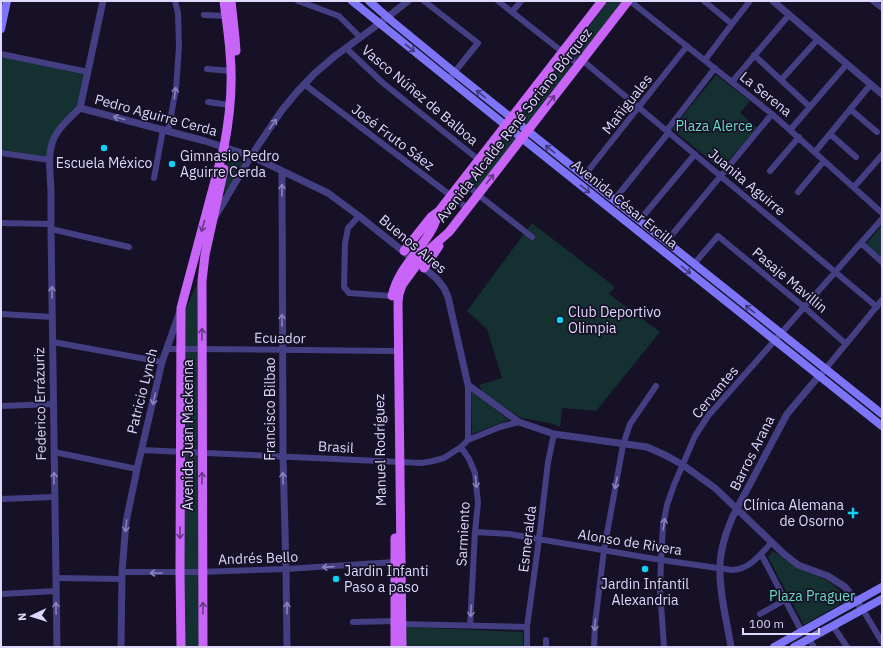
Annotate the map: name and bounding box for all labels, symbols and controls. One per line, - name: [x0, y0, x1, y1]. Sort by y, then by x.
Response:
- street label: Avenida Alcalde René Soriano Bórquez: [432, 24, 596, 226]
- street label: Vasco Núñez de Balboa: [358, 41, 482, 149]
- one-way arrow: [405, 43, 415, 52]
- street label: La Serena: [736, 68, 796, 121]
- street label: Mañiguales: [598, 70, 656, 138]
- one-way arrow: [171, 86, 179, 99]
- one-way arrow: [475, 89, 486, 98]
- street label: Pedro Aguirre Cerda: [93, 90, 220, 140]
- one-way arrow: [547, 94, 556, 105]
- street label: José Fruto Sáez: [348, 100, 438, 174]
- one-way arrow: [113, 114, 126, 121]
- park label: Plaza Alerce: [675, 117, 753, 135]
- one-way arrow: [269, 119, 277, 130]
- marker: Escuela México: [99, 143, 109, 153]
- street label: Juanita Aguirre: [705, 144, 790, 220]
- one-way arrow: [545, 145, 556, 154]
- place label: Gimnasio Pedro Aguirre Cerda: [180, 147, 279, 181]
- place label: Escuela México: [56, 154, 152, 172]
- street label: Avenida César Ercilla: [568, 156, 682, 253]
- marker: Gimnasio Pedro Aguirre Cerda: [167, 159, 177, 169]
- one-way arrow: [485, 173, 494, 184]
- one-way arrow: [278, 184, 286, 197]
- one-way arrow: [579, 184, 590, 193]
- street label: Buenos Aires: [376, 211, 451, 278]
- one-way arrow: [199, 219, 206, 232]
- street label: Pasaje Mavillin: [749, 243, 831, 317]
- one-way arrow: [681, 265, 692, 274]
- one-way arrow: [48, 286, 56, 299]
- place label: Club Deportivo Olimpia: [568, 303, 661, 337]
- one-way arrow: [745, 305, 755, 314]
- one-way arrow: [278, 314, 286, 327]
- marker: Club Deportivo Olimpia: [555, 315, 565, 325]
- one-way arrow: [198, 328, 206, 341]
- street label: Ecuador: [254, 329, 306, 347]
- street label: Patricio Lynch: [123, 346, 161, 436]
- street label: Federico Errázuriz: [30, 347, 50, 461]
- street label: Francisco Bilbao: [261, 357, 279, 461]
- street label: Avenida Juan Mackenna: [179, 359, 197, 511]
- street label: Cervantes: [688, 362, 742, 422]
- one-way arrow: [149, 392, 157, 405]
- street label: Manuel Rodríguez: [370, 393, 390, 506]
- street label: Barros Arana: [725, 412, 779, 494]
- street label: Brasil: [318, 437, 355, 457]
- one-way arrow: [50, 472, 58, 485]
- one-way arrow: [198, 472, 206, 485]
- one-way arrow: [280, 472, 287, 485]
- one-way arrow: [473, 475, 480, 488]
- one-way arrow: [612, 476, 620, 489]
- place label: Clínica Alemana de Osorno: [743, 496, 845, 530]
- street label: Sarmiento: [452, 501, 474, 567]
- street label: Esmeralda: [514, 504, 540, 573]
- marker: Clínica Alemana de Osorno: [847, 507, 859, 519]
- one-way arrow: [660, 518, 668, 531]
- one-way arrow: [122, 519, 130, 532]
- street label: Alonso de Rivera: [577, 525, 684, 559]
- one-way arrow: [176, 526, 184, 539]
- street label: Andrés Bello: [218, 548, 299, 568]
- place label: Jardin Infanti Paso a paso: [344, 562, 428, 596]
- one-way arrow: [322, 563, 335, 570]
- marker: Jardin Infantil Alexandria: [640, 564, 650, 574]
- one-way arrow: [150, 569, 163, 577]
- marker: Jardin Infanti Paso a paso: [331, 574, 341, 584]
- place label: Jardin Infantil Alexandria: [601, 575, 689, 609]
- park label: Plaza Praguer: [769, 587, 855, 605]
- north arrow: [12, 596, 52, 636]
- one-way arrow: [52, 602, 60, 615]
- one-way arrow: [199, 602, 207, 615]
- one-way arrow: [283, 602, 290, 615]
- one-way arrow: [468, 604, 475, 617]
- scale bar: [743, 610, 819, 636]
- text: N: [15, 612, 29, 621]
- text: 100 m: [749, 616, 784, 631]
- one-way arrow: [592, 618, 599, 631]

